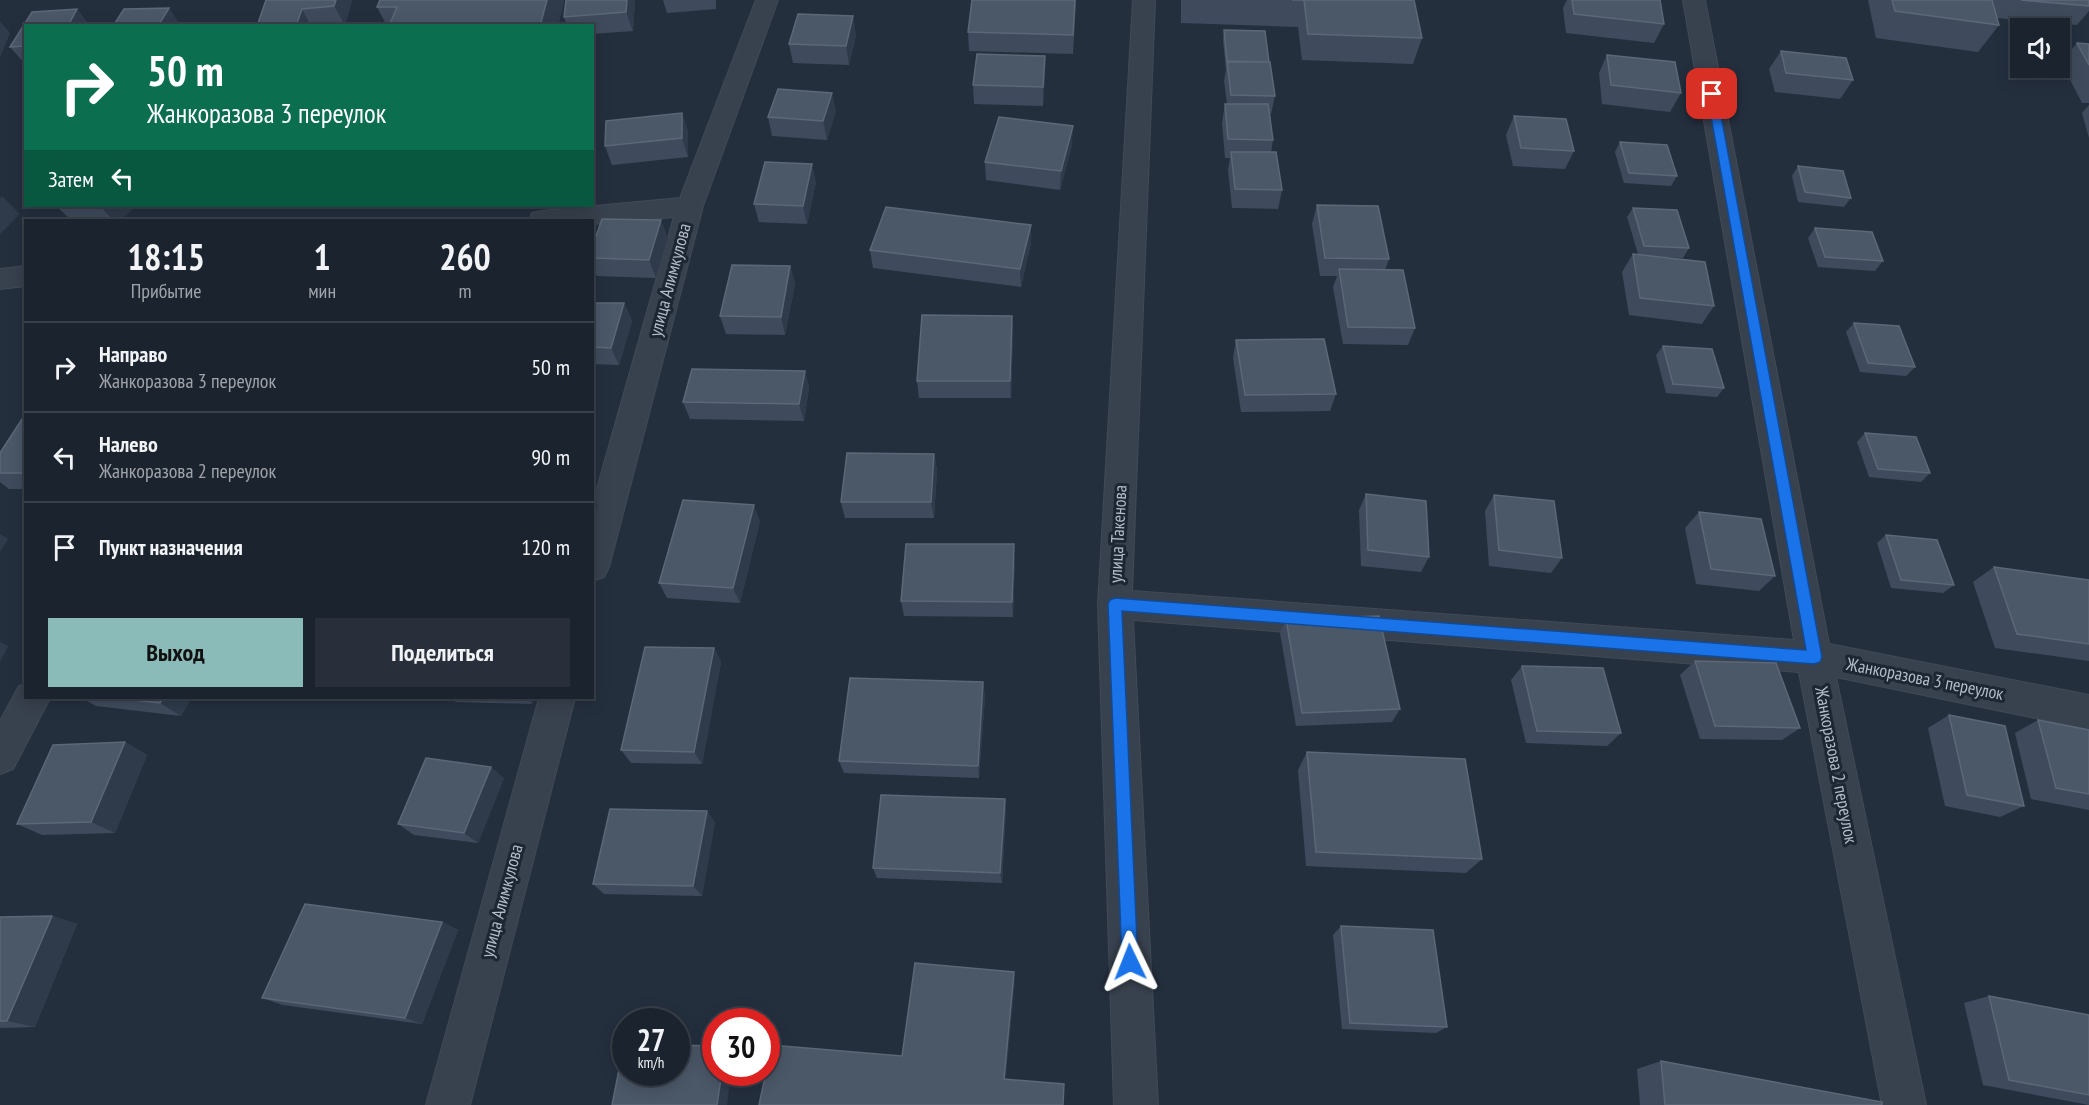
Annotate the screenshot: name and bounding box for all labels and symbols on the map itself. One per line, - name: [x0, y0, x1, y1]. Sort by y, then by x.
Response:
- pin: [1686, 68, 1737, 119]
- street label: улица Алимкулова: [643, 221, 696, 339]
- street label: улица Такенова: [1103, 484, 1132, 584]
- street label: Жанкоразова 3 переулок: [1844, 652, 2006, 705]
- street label: Жанкоразова 2 переулок: [1810, 683, 1863, 845]
- street label: улица Алимкулова: [475, 842, 528, 960]
- position arrow: [1098, 930, 1162, 994]
- speed limit sign: 30: [702, 1008, 780, 1086]

